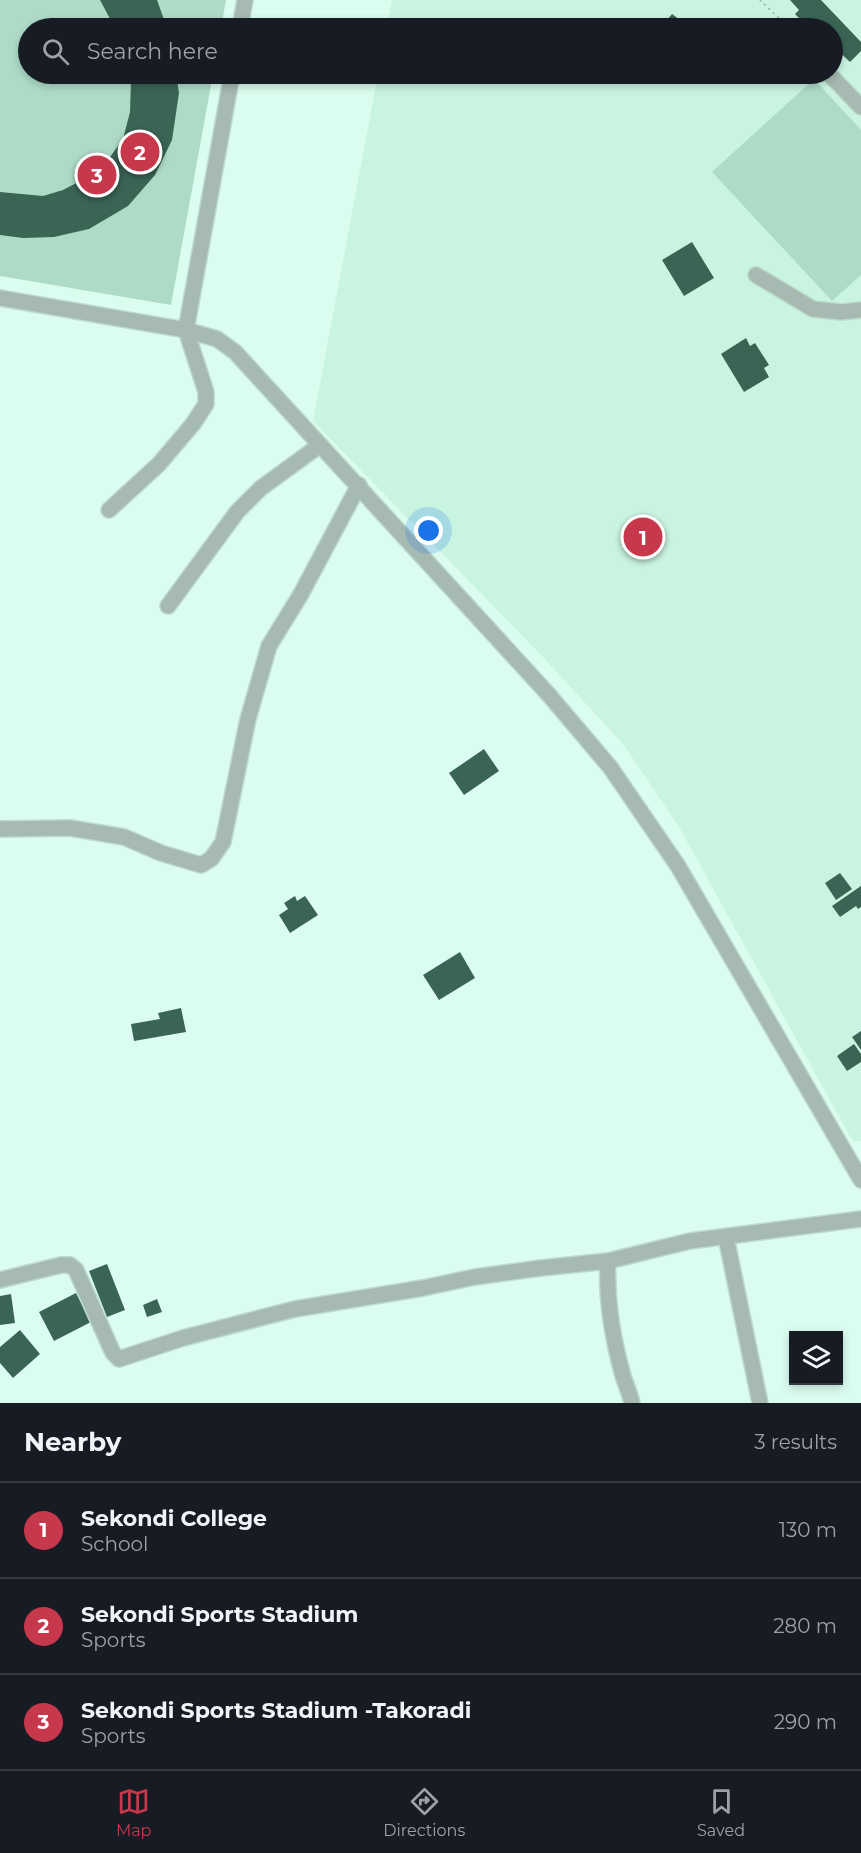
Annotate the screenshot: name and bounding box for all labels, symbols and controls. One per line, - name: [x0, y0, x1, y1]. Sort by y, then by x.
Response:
- search box: [18, 18, 843, 84]
- icon: search: [39, 35, 72, 68]
- text: Search here: [87, 38, 218, 65]
- pin: 2: [120, 130, 160, 174]
- pin: 3: [78, 152, 116, 198]
- pin: 1: [624, 514, 662, 560]
- your location: [414, 516, 443, 545]
- map controls: [789, 1331, 843, 1385]
- button: layers: [789, 1331, 843, 1385]
- text: Nearby: [24, 1426, 121, 1458]
- text: 3 results: [754, 1430, 837, 1454]
- text: Sekondi College: [81, 1505, 267, 1532]
- text: 1: [40, 1518, 47, 1542]
- text: 130 m: [779, 1518, 837, 1542]
- text: School: [81, 1532, 148, 1556]
- text: Sekondi Sports Stadium: [81, 1601, 358, 1628]
- text: 2: [38, 1614, 49, 1638]
- text: 280 m: [773, 1614, 837, 1638]
- text: Sports: [81, 1628, 146, 1652]
- text: Sekondi Sports Stadium -Takoradi: [81, 1697, 471, 1724]
- text: 3: [38, 1710, 49, 1734]
- text: 290 m: [774, 1710, 837, 1734]
- text: Sports: [81, 1724, 146, 1748]
- tab: Map: [116, 1785, 151, 1840]
- tab: Directions: [383, 1785, 465, 1840]
- tab: Saved: [697, 1785, 745, 1840]

